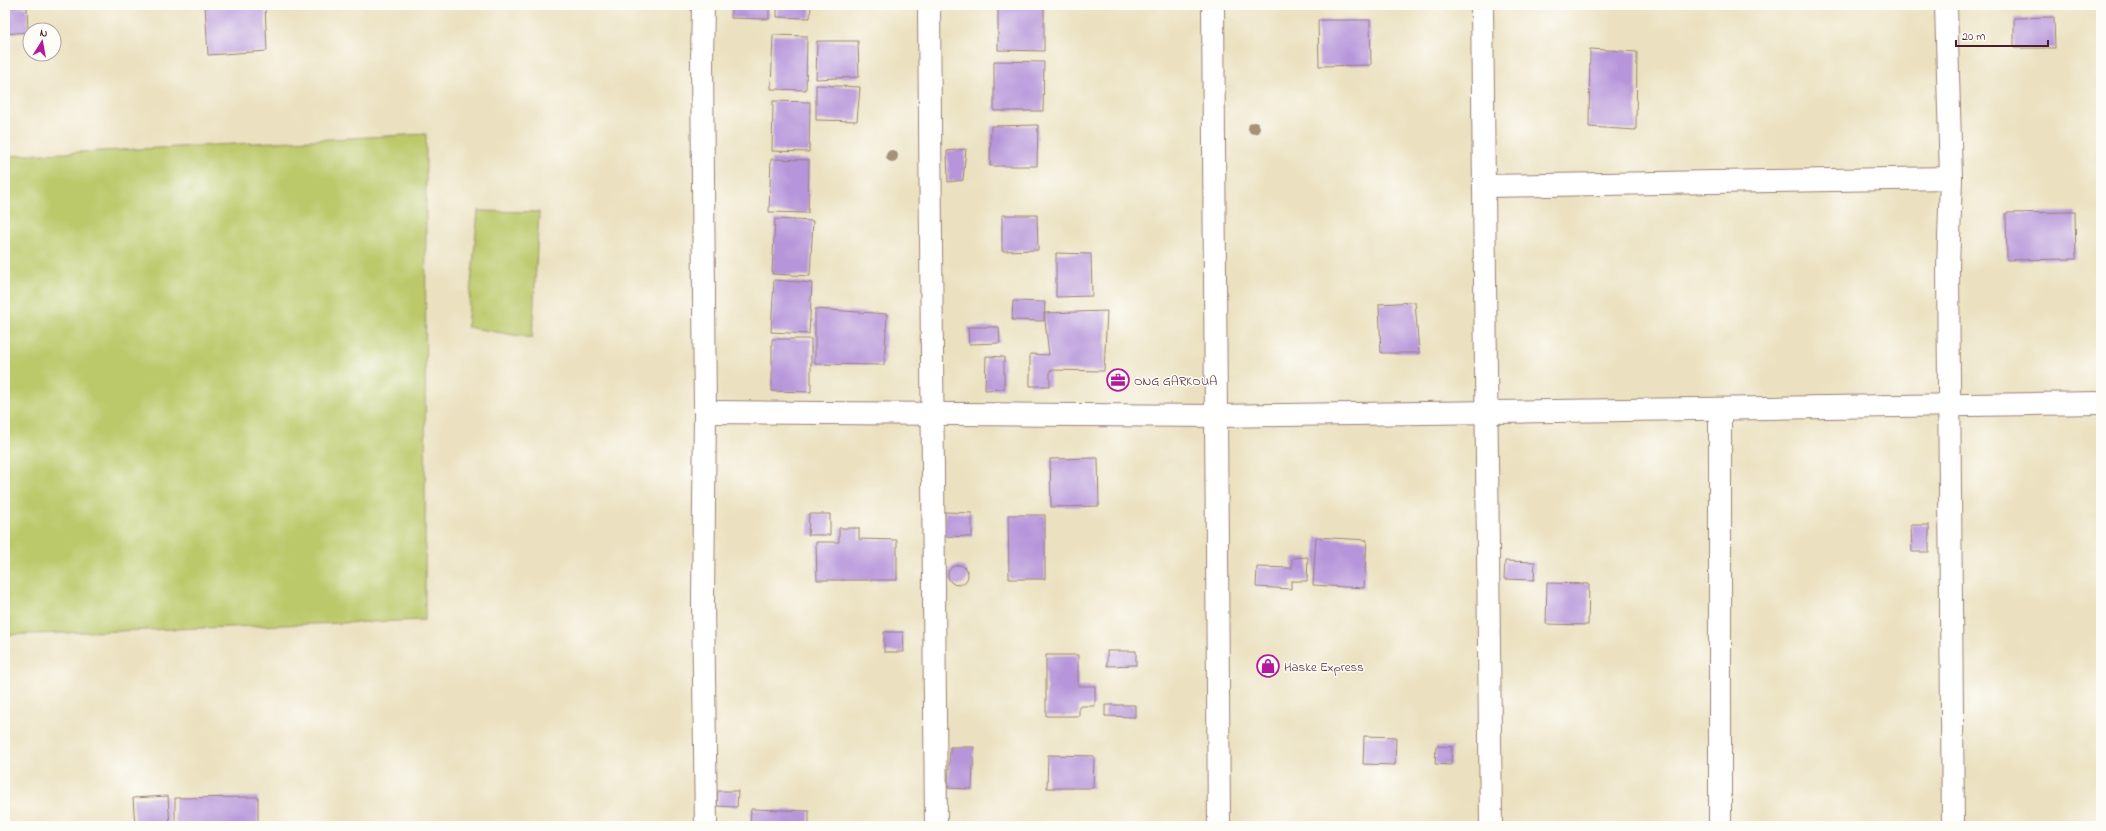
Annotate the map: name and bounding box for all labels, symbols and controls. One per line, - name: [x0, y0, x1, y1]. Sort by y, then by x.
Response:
- north arrow: [22, 22, 62, 62]
- scale bar: [1956, 22, 2048, 48]
- text: N: [39, 25, 49, 42]
- text: 20 m: [1962, 28, 1985, 46]
- office icon: ONG GARKOUA: [1105, 367, 1131, 393]
- place label: ONG GARKOUA: [1134, 372, 1217, 391]
- shop icon: Haske Express: [1255, 653, 1281, 679]
- place label: Haske Express: [1284, 658, 1364, 677]

